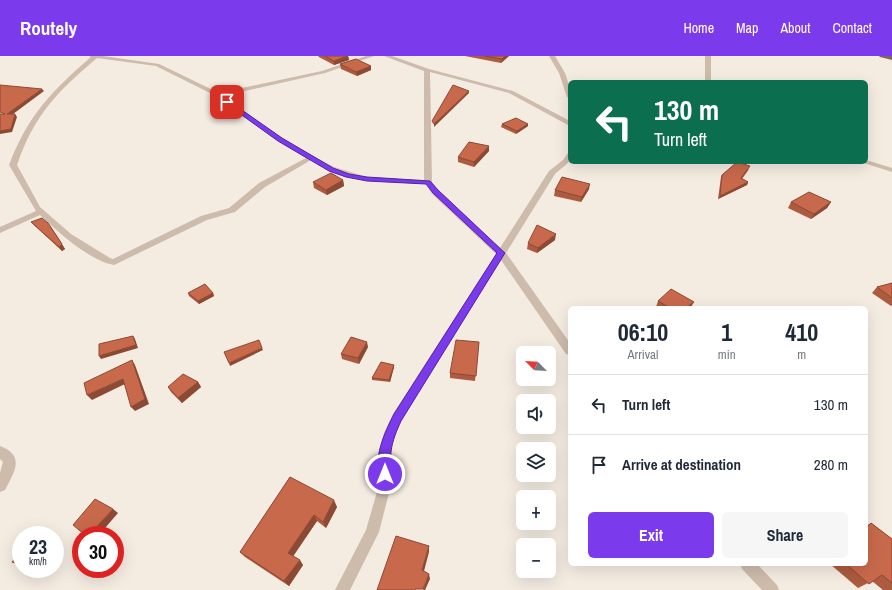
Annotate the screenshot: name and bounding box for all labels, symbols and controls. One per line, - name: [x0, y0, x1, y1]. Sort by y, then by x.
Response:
- text: Routely: [20, 15, 77, 41]
- text: Home: [683, 19, 714, 37]
- text: Map: [736, 19, 758, 37]
- text: About: [780, 19, 810, 37]
- text: Contact: [832, 19, 872, 37]
- pin: [210, 85, 244, 119]
- icon: arrive: [216, 91, 238, 113]
- text: 130 m: [654, 91, 719, 129]
- icon: left: [588, 96, 640, 148]
- text: Turn left: [654, 127, 707, 152]
- text: 06:10: [618, 316, 668, 348]
- text: 1: [721, 316, 732, 348]
- text: 410: [785, 316, 818, 348]
- north arrow: [516, 346, 556, 386]
- map controls: [516, 346, 556, 578]
- text: Arrival: [628, 346, 658, 363]
- text: min: [718, 346, 736, 363]
- text: m: [797, 346, 806, 363]
- button: sound: [516, 394, 556, 434]
- icon: left: [588, 394, 610, 416]
- text: Turn left: [622, 394, 670, 415]
- text: 130 m: [814, 394, 848, 415]
- button: layers: [516, 442, 556, 482]
- position arrow: [364, 453, 406, 495]
- icon: arrive: [588, 454, 610, 476]
- text: Arrive at destination: [622, 454, 741, 475]
- text: 280 m: [814, 454, 848, 475]
- button: +: [516, 490, 556, 530]
- button: Exit: [588, 512, 714, 558]
- button: Share: [722, 512, 848, 558]
- speed limit sign: 30: [72, 526, 124, 578]
- text: 23: [29, 533, 47, 560]
- button: −: [516, 538, 556, 578]
- text: km/h: [29, 555, 47, 568]

